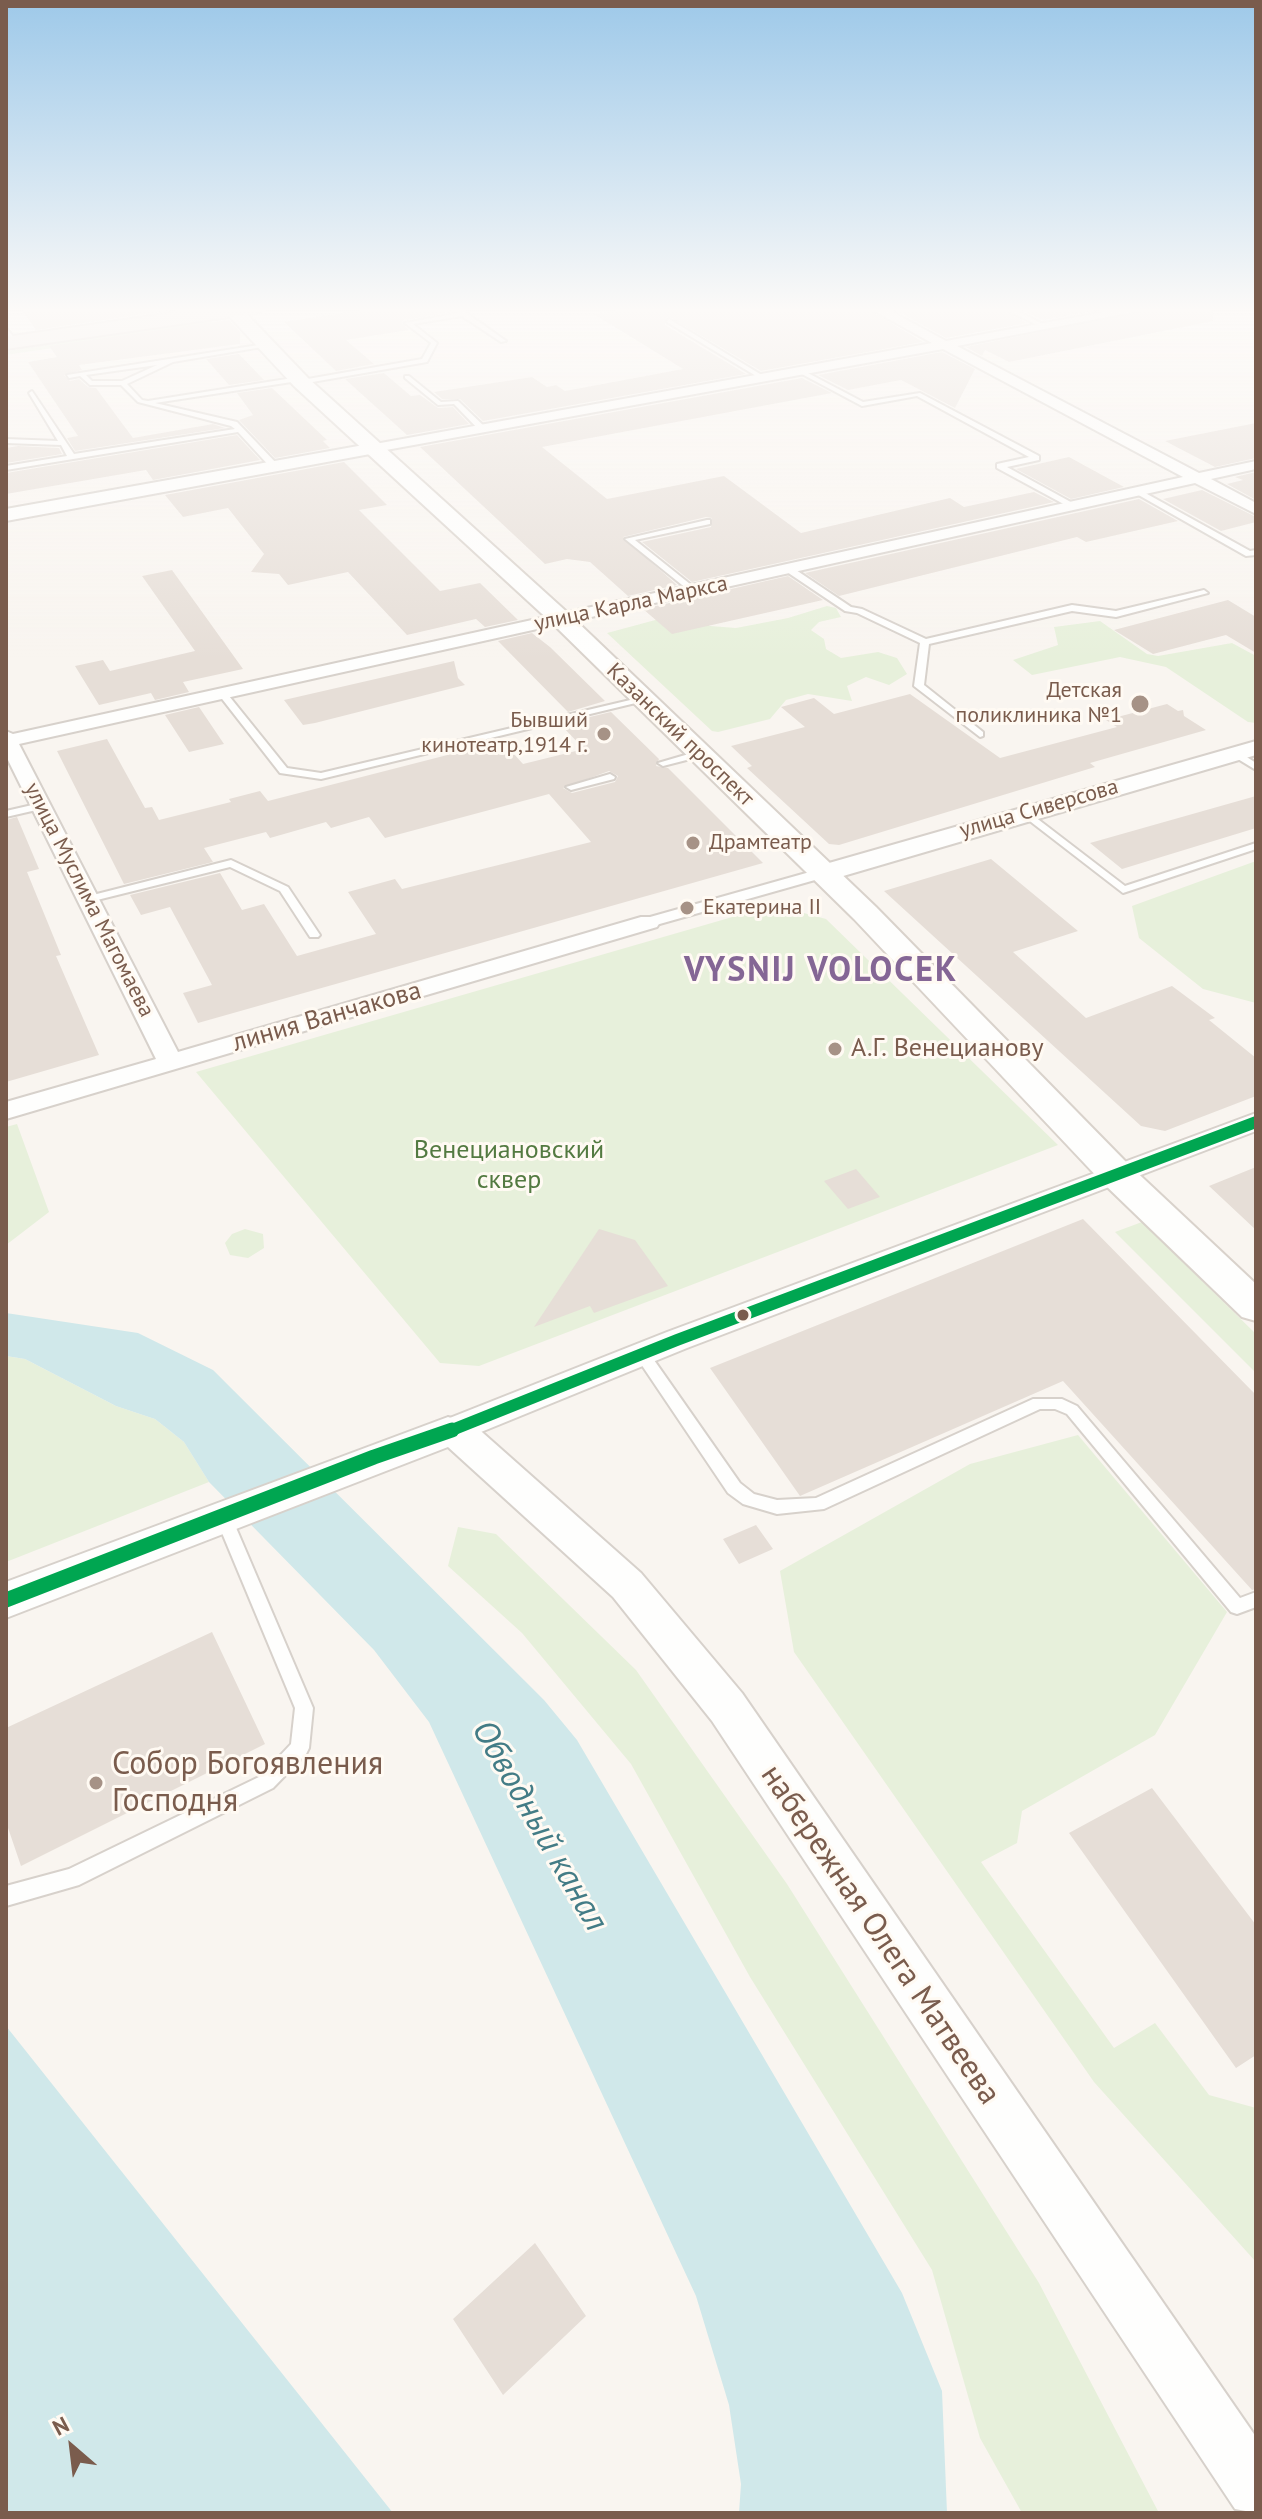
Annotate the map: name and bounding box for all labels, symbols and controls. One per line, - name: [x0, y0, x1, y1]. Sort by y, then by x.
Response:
- street label: улица Карла Маркса: [532, 571, 730, 637]
- street label: Казанский проспект: [601, 658, 759, 812]
- place label: Детская поликлиника №1: [956, 678, 1122, 730]
- marker: Детская поликлиника №1: [1129, 693, 1151, 715]
- place label: Бывший кинотеатр,1914 г.: [421, 708, 588, 760]
- marker: Бывший кинотеатр,1914 г.: [595, 725, 613, 743]
- street label: улица Сиверсова: [957, 774, 1121, 844]
- street label: улица Муслима Магомаева: [18, 778, 160, 1022]
- place label: Драмтеатр: [709, 830, 812, 856]
- marker: Драмтеатр: [684, 834, 702, 852]
- place label: Екатерина II: [703, 895, 821, 921]
- marker: Екатерина II: [678, 899, 696, 917]
- district label: VYSNIJ VOLOCEK: [684, 951, 958, 991]
- street label: линия Ванчакова: [229, 975, 425, 1059]
- place label: А.Г. Венецианову: [851, 1033, 1044, 1065]
- marker: А.Г. Венецианову: [826, 1040, 844, 1058]
- park label: Венециановский сквер: [414, 1135, 604, 1196]
- unlabelled marker: [735, 1307, 751, 1323]
- water label: Обводный канал: [462, 1713, 616, 1939]
- place label: Собор Богоявления Господня: [112, 1746, 383, 1821]
- street label: набережная Олега Матвеева: [752, 1758, 1008, 2112]
- marker: Собор Богоявления Господня: [87, 1774, 105, 1792]
- north arrow: [32, 2407, 112, 2487]
- text: N: [48, 2410, 74, 2442]

